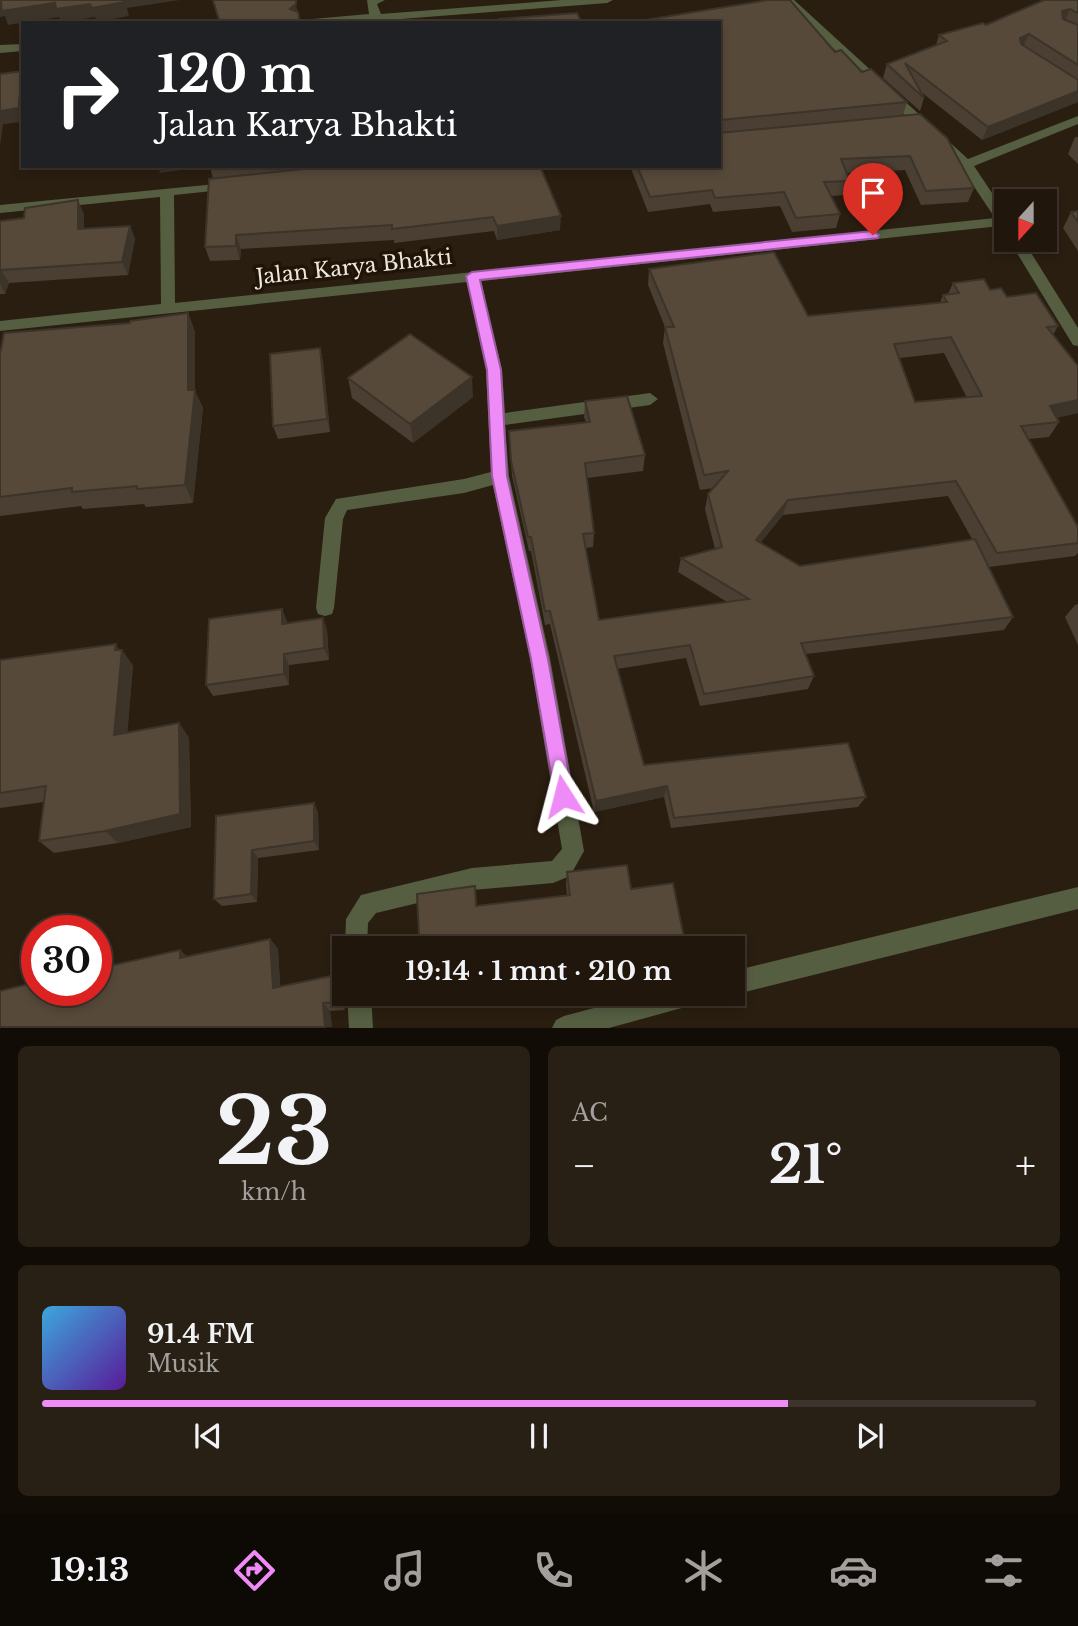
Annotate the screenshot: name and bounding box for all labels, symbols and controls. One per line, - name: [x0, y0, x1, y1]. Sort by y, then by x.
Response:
- text: 120 m: [157, 44, 315, 105]
- icon: right: [42, 49, 133, 140]
- text: Jalan Karya Bhakti: [157, 105, 457, 145]
- pin: [843, 163, 903, 235]
- icon: arrive: [854, 174, 892, 212]
- north arrow: [994, 189, 1057, 252]
- map controls: [994, 189, 1057, 252]
- street label: Jalan Karya Bhakti: [252, 244, 453, 291]
- position arrow: [526, 759, 600, 833]
- speed limit sign: 30: [21, 915, 112, 1006]
- text: 19:14 · 1 mnt · 210 m: [405, 955, 672, 987]
- text: 23: [215, 1076, 333, 1189]
- text: AC: [572, 1099, 608, 1127]
- text: 21°: [769, 1133, 843, 1197]
- text: −: [572, 1142, 596, 1189]
- text: +: [1015, 1142, 1036, 1189]
- text: km/h: [241, 1178, 307, 1206]
- text: 91.4 FM: [147, 1318, 254, 1350]
- text: Musik: [147, 1350, 219, 1378]
- icon: previous: [189, 1417, 227, 1455]
- icon: pause: [520, 1417, 558, 1455]
- icon: next: [851, 1417, 889, 1455]
- icon: directions: [230, 1546, 279, 1595]
- icon: music: [380, 1546, 429, 1595]
- icon: phone: [529, 1546, 578, 1595]
- icon: climate: [679, 1546, 728, 1595]
- icon: car: [829, 1546, 878, 1595]
- icon: filters: [979, 1546, 1028, 1595]
- text: 19:13: [50, 1550, 129, 1590]

